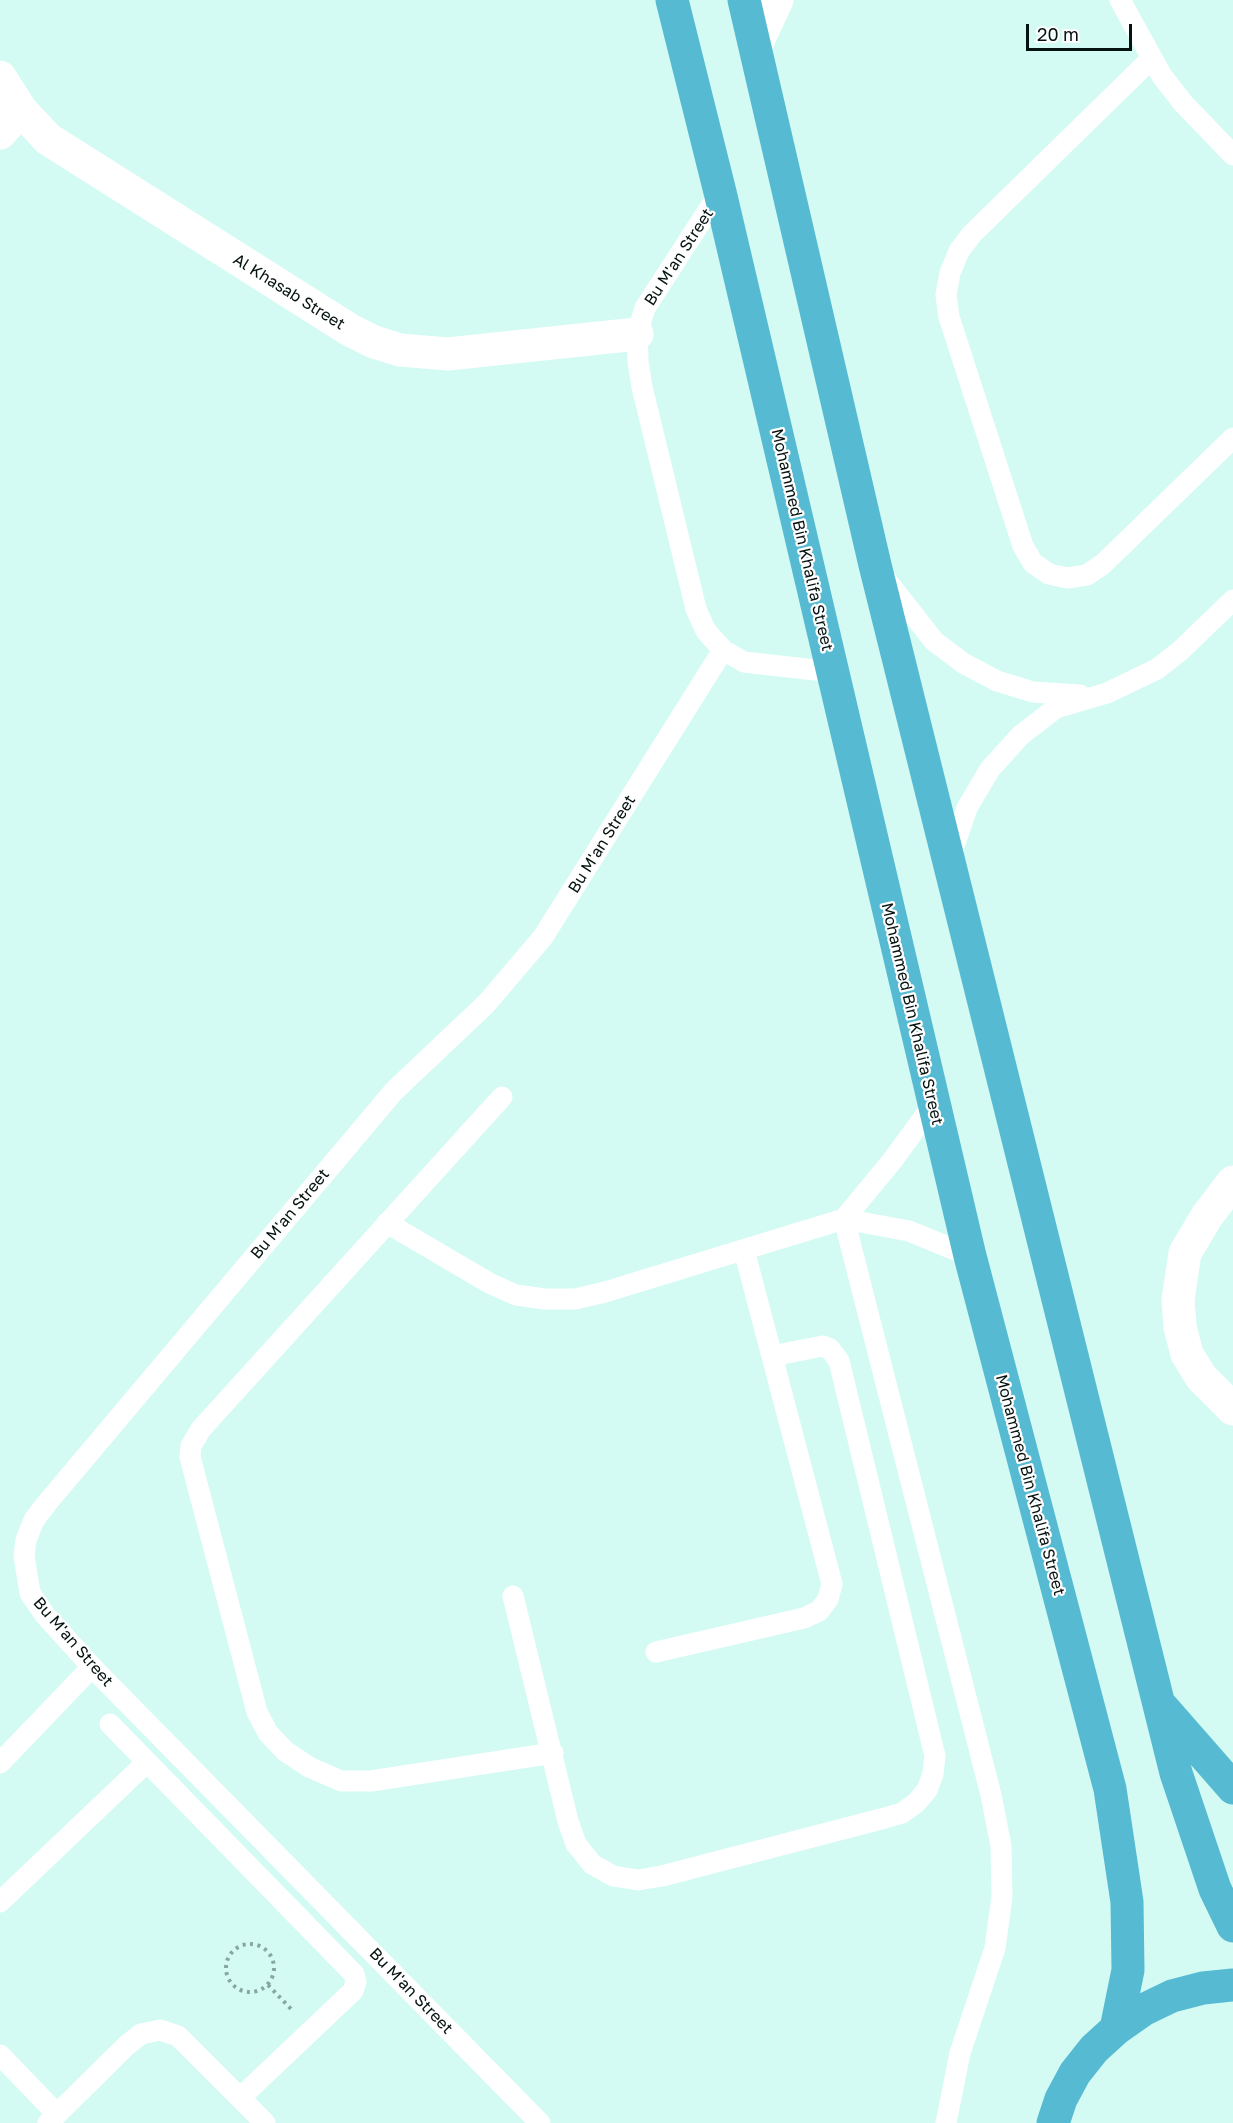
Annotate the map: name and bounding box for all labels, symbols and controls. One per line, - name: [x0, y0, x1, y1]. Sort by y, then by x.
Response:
- scale bar: [1029, 12, 1136, 50]
- text: 20 m: [1037, 23, 1079, 45]
- street label: Bu M'an Street: [640, 205, 718, 309]
- street label: Al Khasab Street: [230, 250, 348, 334]
- street label: Mohammed Bin Khalifa Street: [767, 427, 837, 653]
- street label: Bu M'an Street: [564, 791, 640, 897]
- street label: Mohammed Bin Khalifa Street: [877, 901, 947, 1127]
- street label: Bu M'an Street: [247, 1165, 333, 1263]
- street label: Mohammed Bin Khalifa Street: [991, 1373, 1069, 1597]
- street label: Bu M'an Street: [29, 1593, 117, 1691]
- street label: Bu M'an Street: [365, 1944, 457, 2038]

